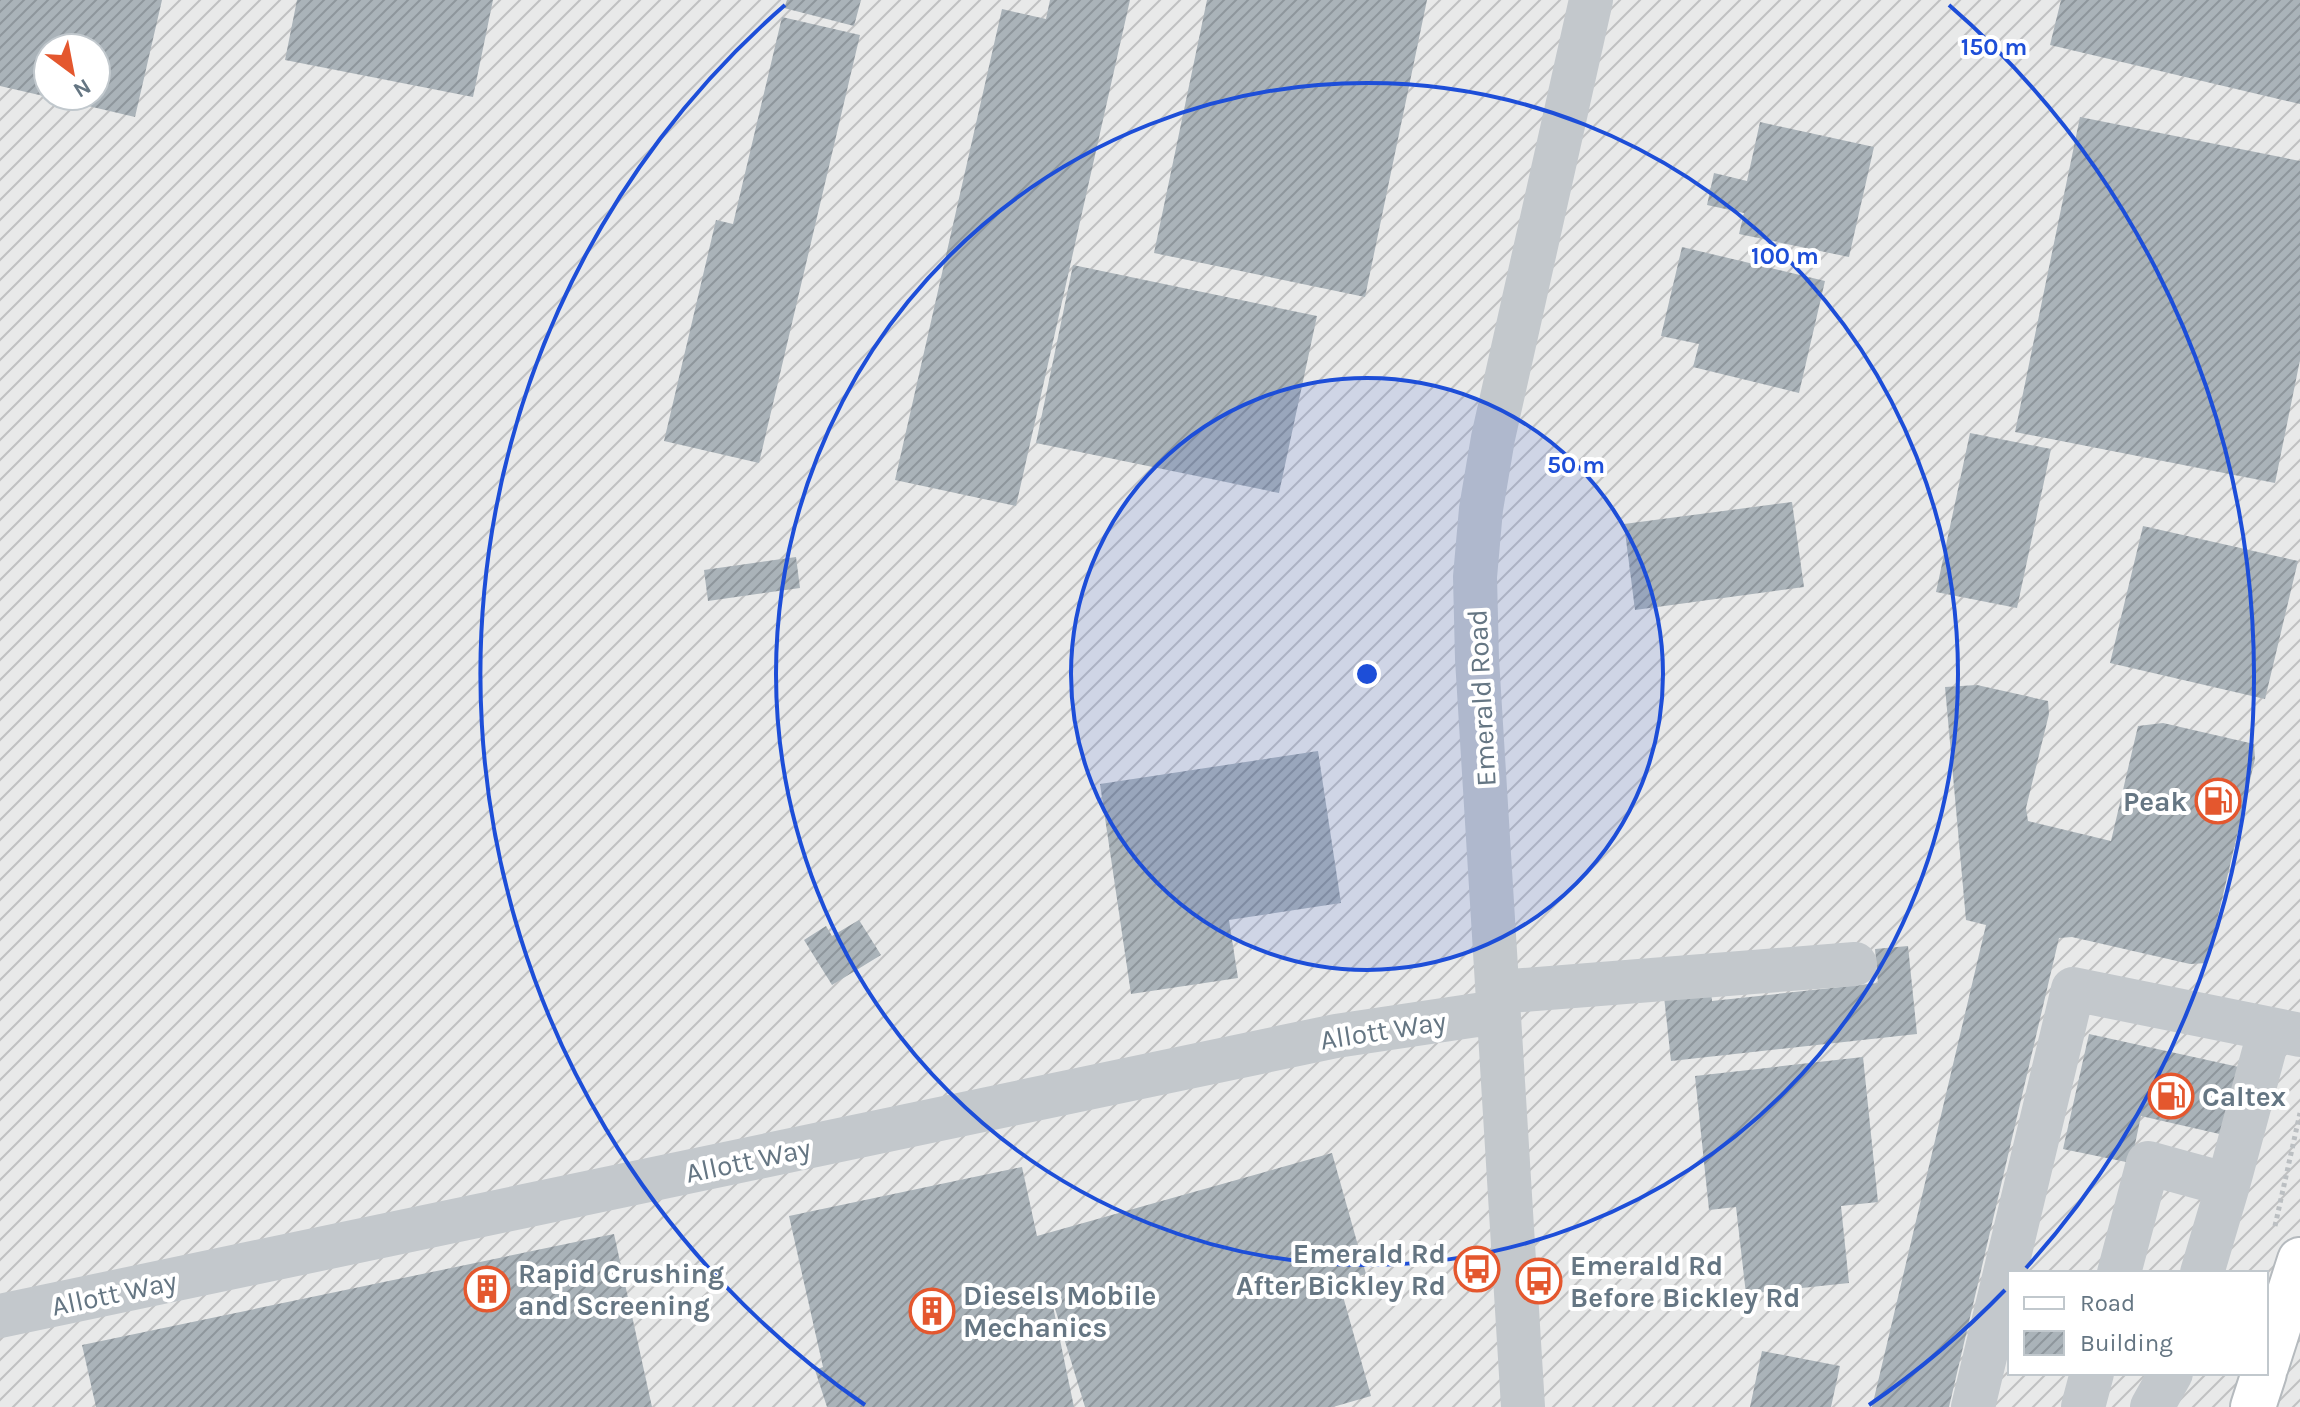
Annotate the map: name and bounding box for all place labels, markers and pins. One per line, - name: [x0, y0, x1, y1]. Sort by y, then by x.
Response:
- centre of rings: [1353, 660, 1381, 688]
- fuel station icon: Peak: [2194, 777, 2242, 825]
- place label: Peak: [2123, 785, 2187, 818]
- fuel station icon: Caltex: [2147, 1072, 2195, 1120]
- place label: Caltex: [2202, 1080, 2287, 1113]
- place label: Emerald Rd After Bickley Rd: [1236, 1237, 1446, 1302]
- bus stop icon: Emerald Rd After Bickley Rd: [1453, 1245, 1501, 1293]
- place label: Emerald Rd Before Bickley Rd: [1570, 1249, 1801, 1314]
- place label: Rapid Crushing and Screening: [518, 1257, 724, 1322]
- bus stop icon: Emerald Rd Before Bickley Rd: [1515, 1257, 1563, 1305]
- building icon: Rapid Crushing and Screening: [463, 1265, 511, 1313]
- place label: Diesels Mobile Mechanics: [963, 1279, 1156, 1344]
- building icon: Diesels Mobile Mechanics: [908, 1287, 956, 1335]

